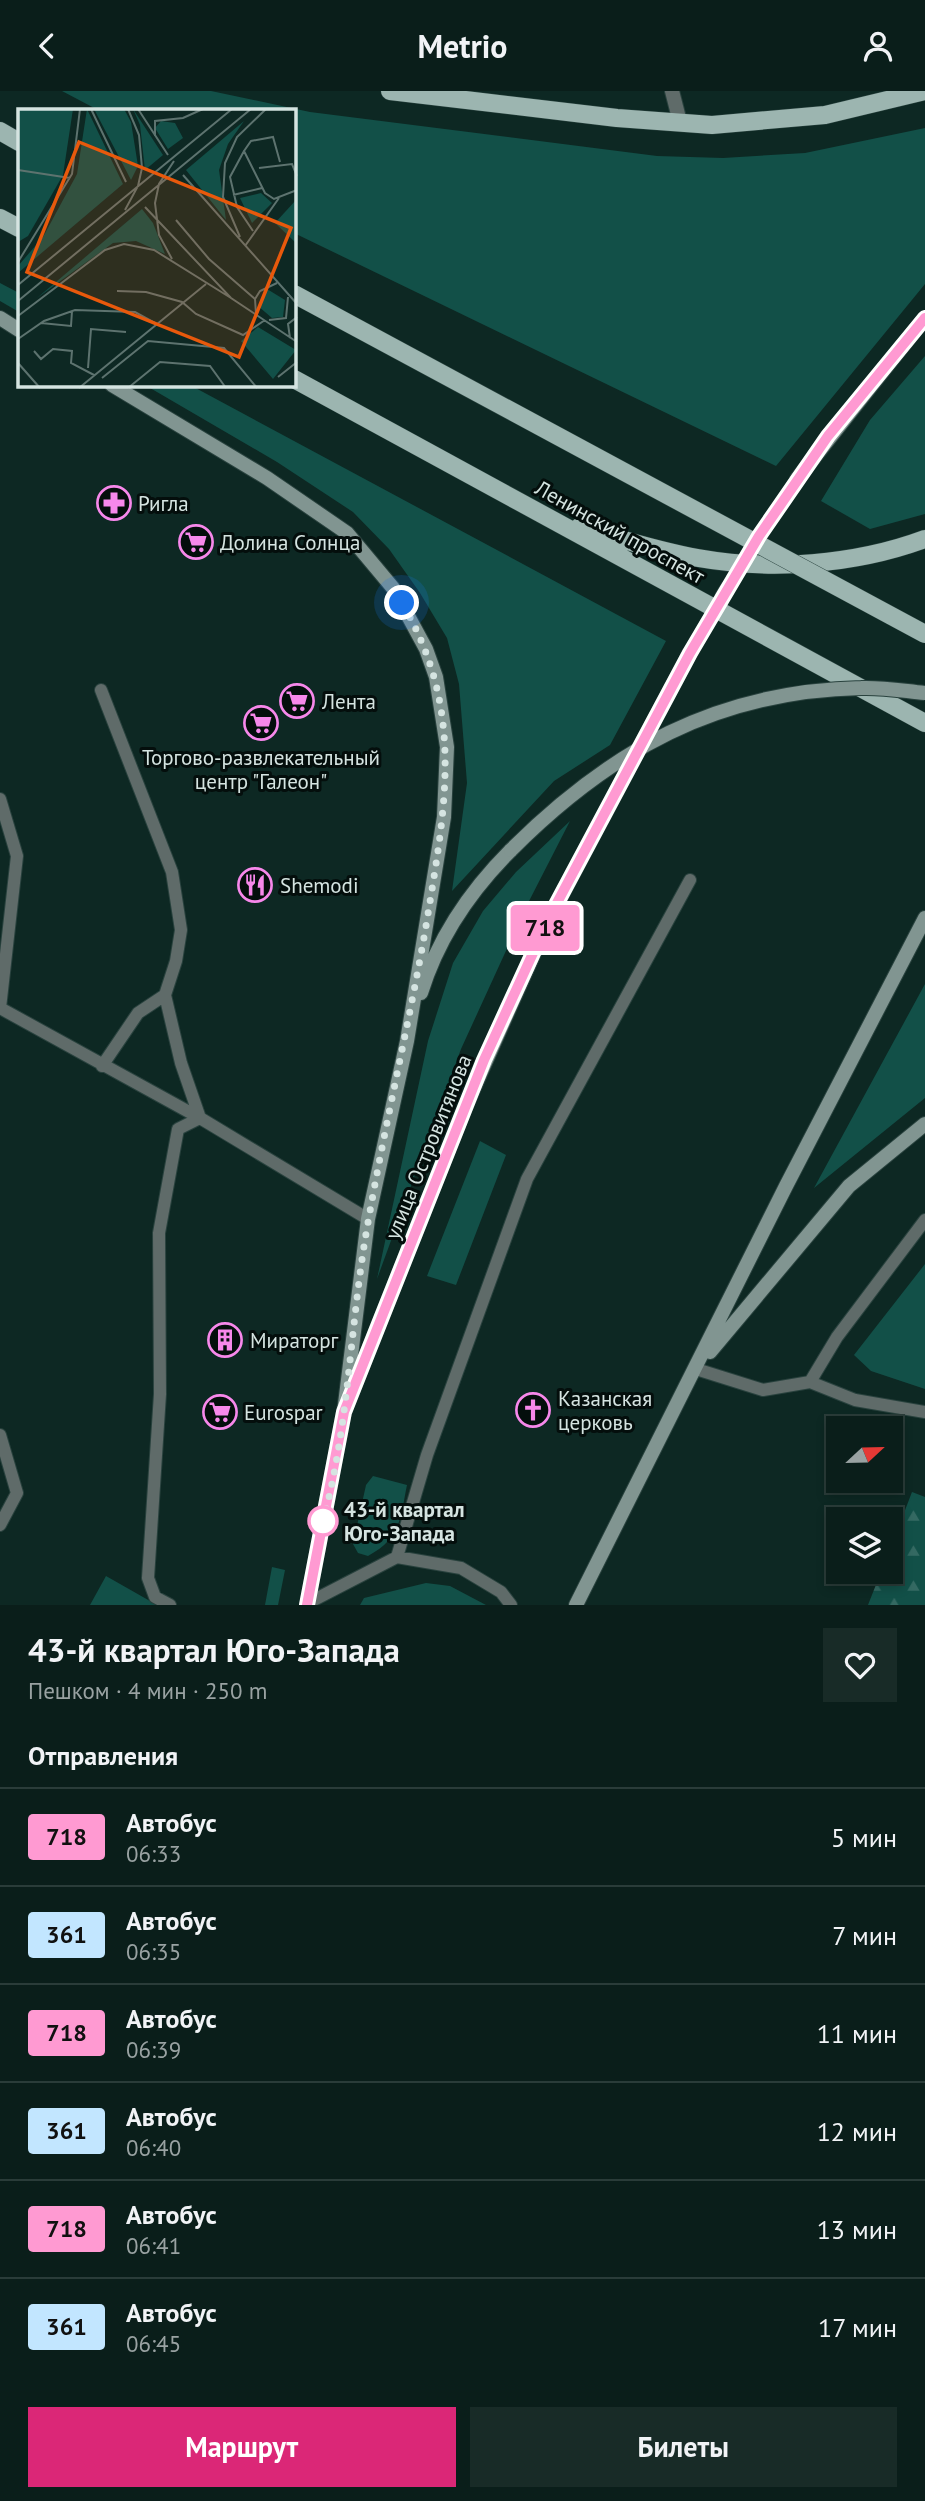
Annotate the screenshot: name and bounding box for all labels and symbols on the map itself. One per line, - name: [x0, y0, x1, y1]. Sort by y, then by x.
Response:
- inset map: [18, 109, 296, 387]
- street label: Ленинский проспект: [530, 474, 710, 590]
- pharmacy icon: Ригла: [95, 484, 133, 522]
- place label: Ригла: [138, 490, 189, 517]
- supermarket icon: Долина Солнца: [177, 523, 215, 561]
- place label: Долина Солнца: [220, 529, 360, 556]
- your location: [384, 585, 419, 620]
- supermarket icon: Лента: [278, 682, 316, 720]
- place label: Лента: [321, 688, 376, 715]
- supermarket icon: Торгово-развлекательный центр "Галеон": [242, 704, 280, 742]
- place label: Торгово-развлекательный центр "Галеон": [142, 744, 380, 795]
- restaurant icon: Shemodi: [236, 866, 274, 904]
- place label: Shemodi: [280, 872, 359, 899]
- line badge: 718: [505, 905, 585, 951]
- street label: улица Островитянова: [379, 1050, 477, 1244]
- building icon: Мираторг: [206, 1321, 244, 1359]
- place label: Мираторг: [250, 1327, 338, 1354]
- place label: Казанская церковь: [558, 1385, 652, 1436]
- church icon: Казанская церковь: [514, 1391, 552, 1429]
- supermarket icon: Eurospar: [201, 1393, 239, 1431]
- place label: Eurospar: [244, 1399, 323, 1426]
- north arrow: [826, 1416, 903, 1493]
- place label: 43-й квартал Юго-Запада: [344, 1496, 465, 1547]
- marker: 43-й квартал Юго-Запада: [308, 1506, 338, 1536]

